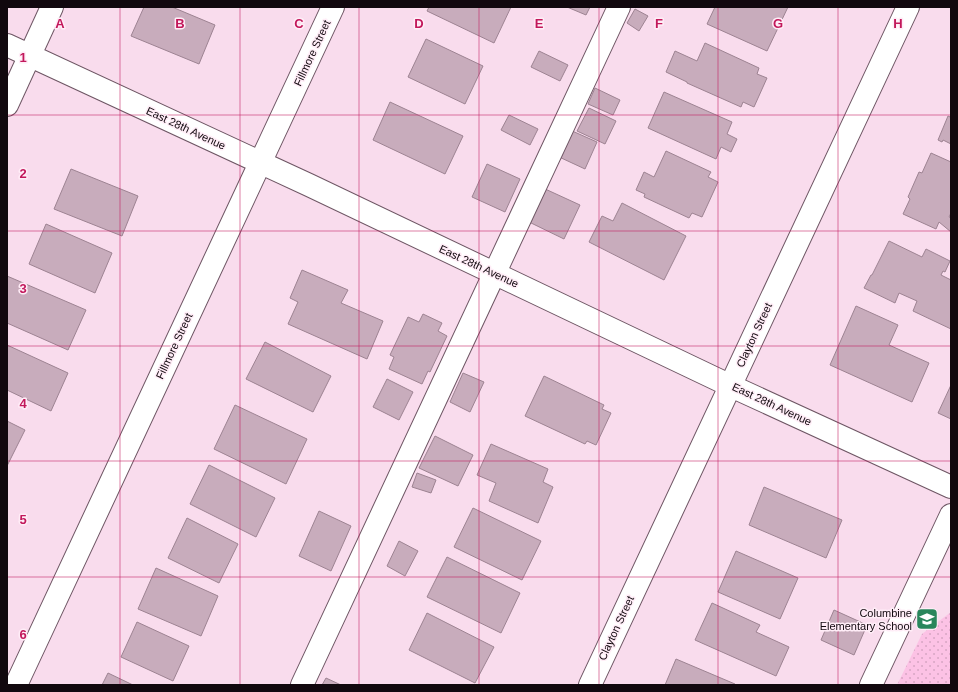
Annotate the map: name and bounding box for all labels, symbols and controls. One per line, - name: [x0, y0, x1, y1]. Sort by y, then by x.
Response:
- text: A: [55, 16, 65, 31]
- text: B: [175, 16, 185, 31]
- text: C: [294, 16, 304, 31]
- text: D: [414, 16, 424, 31]
- text: E: [535, 16, 544, 31]
- text: F: [655, 16, 663, 31]
- text: G: [773, 16, 783, 31]
- text: H: [893, 16, 903, 31]
- street label: Fillmore Street: [291, 18, 333, 88]
- text: 1: [19, 50, 27, 65]
- street label: East 28th Avenue: [144, 104, 228, 152]
- text: 2: [19, 166, 27, 181]
- street label: East 28th Avenue: [437, 242, 521, 290]
- text: 3: [19, 281, 27, 296]
- street label: Clayton Street: [734, 301, 774, 369]
- street label: Fillmore Street: [153, 311, 195, 381]
- street label: East 28th Avenue: [730, 380, 814, 428]
- text: 4: [19, 396, 27, 411]
- text: 5: [19, 512, 27, 527]
- street label: Clayton Street: [596, 594, 636, 662]
- school or university icon: Columbine Elementary School: [914, 606, 940, 632]
- place label: Columbine Elementary School: [820, 607, 912, 632]
- text: 6: [19, 627, 27, 642]

